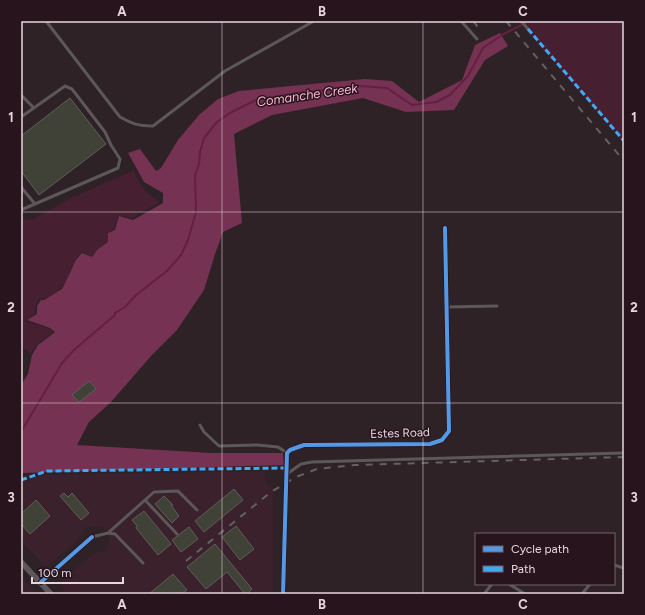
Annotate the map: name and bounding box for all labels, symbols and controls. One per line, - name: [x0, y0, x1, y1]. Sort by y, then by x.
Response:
- text: A: [117, 4, 127, 19]
- text: B: [318, 4, 326, 19]
- text: C: [518, 4, 528, 19]
- water label: Comanche Creek: [256, 80, 359, 110]
- text: 1: [8, 110, 14, 125]
- text: 1: [631, 110, 637, 125]
- text: 2: [7, 300, 15, 315]
- text: 2: [630, 300, 638, 315]
- street label: Estes Road: [370, 425, 430, 441]
- text: 3: [7, 490, 15, 505]
- text: 3: [630, 490, 638, 505]
- legend: [475, 533, 615, 585]
- text: Cycle path: [511, 542, 569, 556]
- scale bar: [32, 559, 123, 585]
- text: Path: [511, 562, 535, 576]
- text: 100 m: [38, 566, 72, 580]
- text: A: [117, 597, 127, 612]
- text: B: [318, 597, 326, 612]
- text: C: [518, 597, 528, 612]

